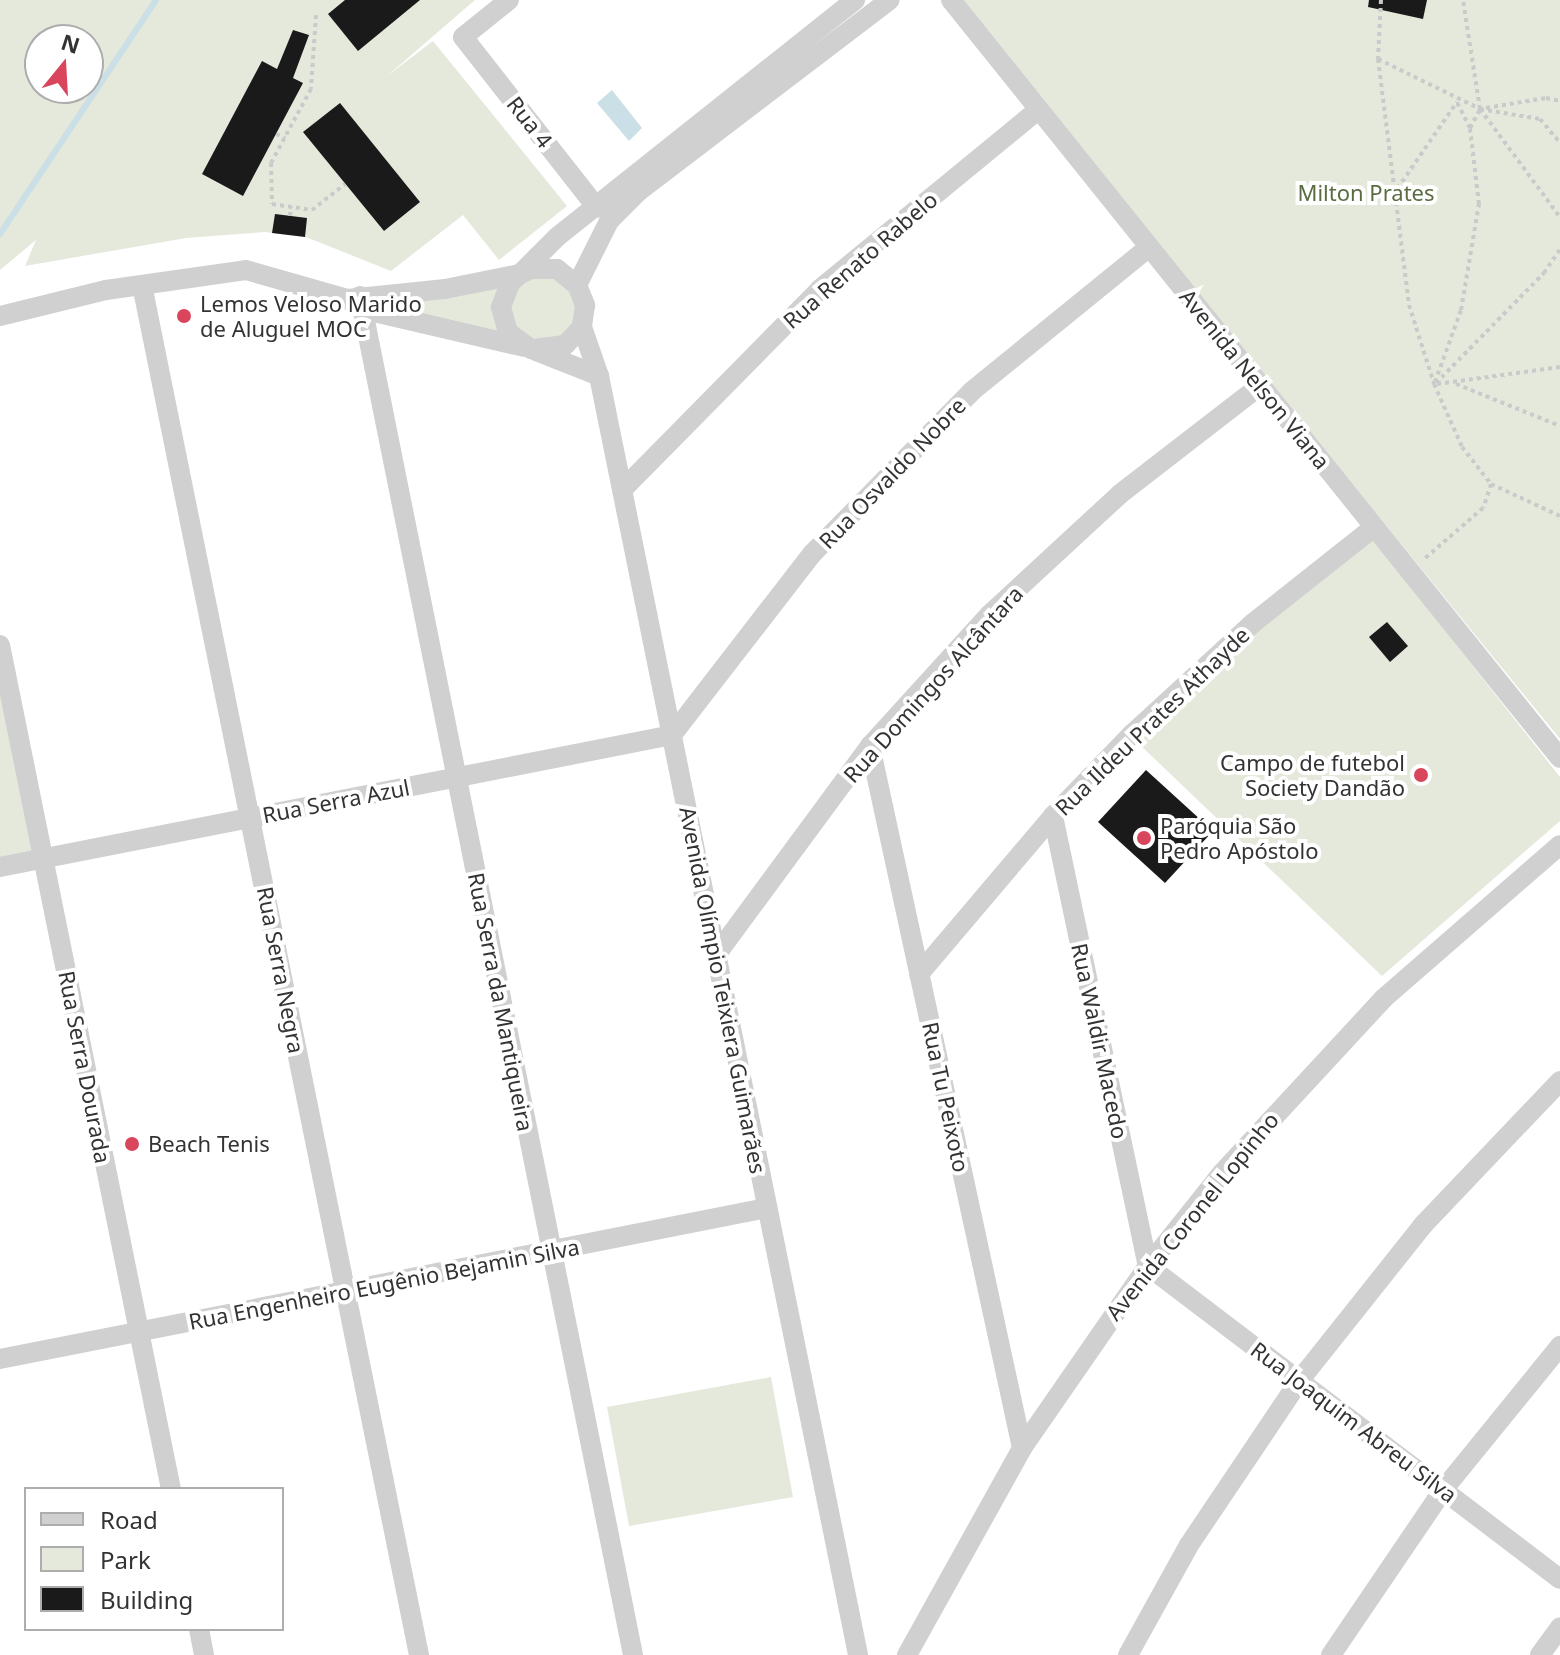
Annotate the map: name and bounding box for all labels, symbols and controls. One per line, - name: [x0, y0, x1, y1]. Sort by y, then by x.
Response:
- north arrow: [24, 24, 104, 104]
- text: N: [58, 26, 84, 60]
- street label: Rua 4: [502, 91, 558, 153]
- park label: Milton Prates: [1297, 180, 1435, 206]
- street label: Rua Renato Rabelo: [778, 186, 942, 334]
- street label: Avenida Nelson Viana: [1174, 284, 1336, 474]
- place label: Lemos Veloso Marido de Aluguel MOC: [200, 290, 422, 342]
- marker: Lemos Veloso Marido de Aluguel MOC: [175, 307, 193, 325]
- street label: Rua Osvaldo Nobre: [813, 392, 971, 554]
- street label: Rua Domingos Alcântara: [838, 580, 1028, 788]
- street label: Rua Ildeu Prates Athayde: [1049, 621, 1255, 821]
- place label: Campo de futebol Society Dandão: [1220, 749, 1405, 800]
- marker: Campo de futebol Society Dandão: [1412, 766, 1430, 784]
- street label: Rua Serra Azul: [260, 774, 412, 828]
- street label: Avenida Olímpio Teixiera Guimarães: [674, 804, 772, 1176]
- place label: Paróquia São Pedro Apóstolo: [1160, 812, 1319, 864]
- marker: Paróquia São Pedro Apóstolo: [1135, 829, 1153, 847]
- street label: Rua Serra da Mantiqueira: [463, 870, 539, 1134]
- street label: Rua Serra Negra: [252, 884, 310, 1056]
- street label: Rua Waldir Macedo: [1066, 941, 1134, 1141]
- street label: Rua Serra Dourada: [53, 969, 117, 1165]
- street label: Rua Tu Peixoto: [917, 1019, 975, 1175]
- street label: Avenida Coronel Lopinho: [1100, 1107, 1284, 1325]
- place label: Beach Tenis: [148, 1131, 270, 1157]
- marker: Beach Tenis: [123, 1135, 141, 1153]
- street label: Rua Engenheiro Eugênio Bejamin Silva: [186, 1233, 582, 1335]
- street label: Rua Joaquim Abreu Silva: [1246, 1336, 1462, 1508]
- legend: [24, 1487, 284, 1631]
- text: Road: [100, 1503, 158, 1536]
- text: Park: [100, 1543, 151, 1576]
- text: Building: [100, 1583, 193, 1616]

